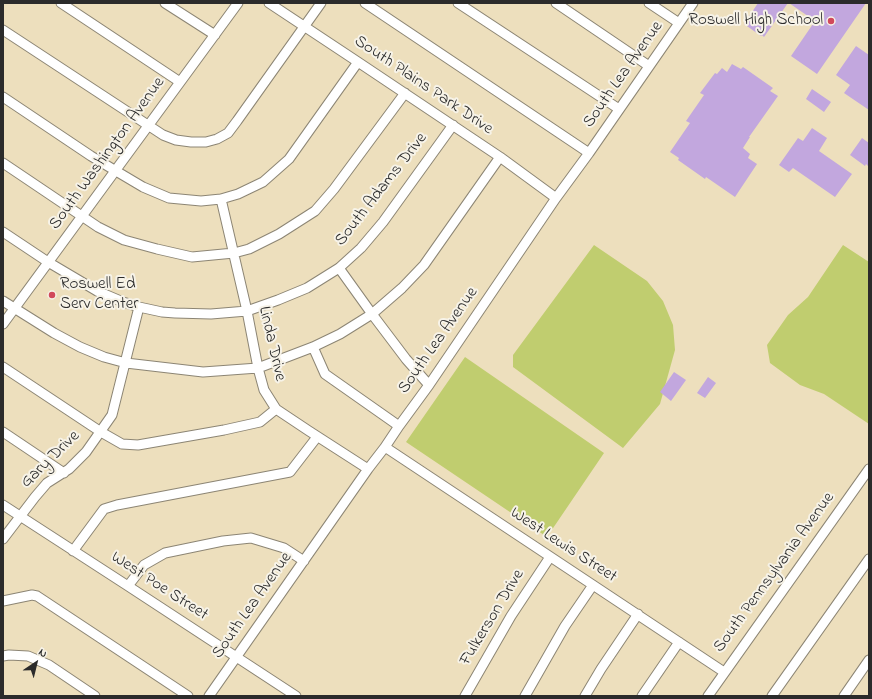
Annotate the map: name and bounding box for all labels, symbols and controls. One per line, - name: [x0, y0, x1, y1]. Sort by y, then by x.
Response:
- place label: Roswell High School: [689, 11, 823, 31]
- marker: Roswell High School: [826, 16, 836, 26]
- street label: South Lea Avenue: [580, 18, 668, 132]
- street label: South Plains Park Drive: [350, 32, 496, 140]
- street label: South Washington Avenue: [46, 74, 170, 234]
- street label: South Adams Drive: [331, 129, 433, 251]
- place label: Roswell Ed Serv Center: [60, 275, 139, 315]
- street label: South Lea Avenue: [395, 284, 483, 398]
- marker: Roswell Ed Serv Center: [47, 290, 57, 300]
- street label: Linda Drive: [252, 305, 290, 383]
- street label: Gary Drive: [17, 427, 85, 493]
- street label: South Pennsylvania Avenue: [710, 489, 840, 657]
- street label: West Lewis Street: [506, 504, 620, 588]
- street label: West Poe Street: [107, 548, 211, 626]
- street label: South Lea Avenue: [209, 549, 297, 663]
- street label: Fulkerson Drive: [456, 566, 530, 670]
- north arrow: [16, 643, 56, 683]
- text: N: [35, 644, 51, 662]

